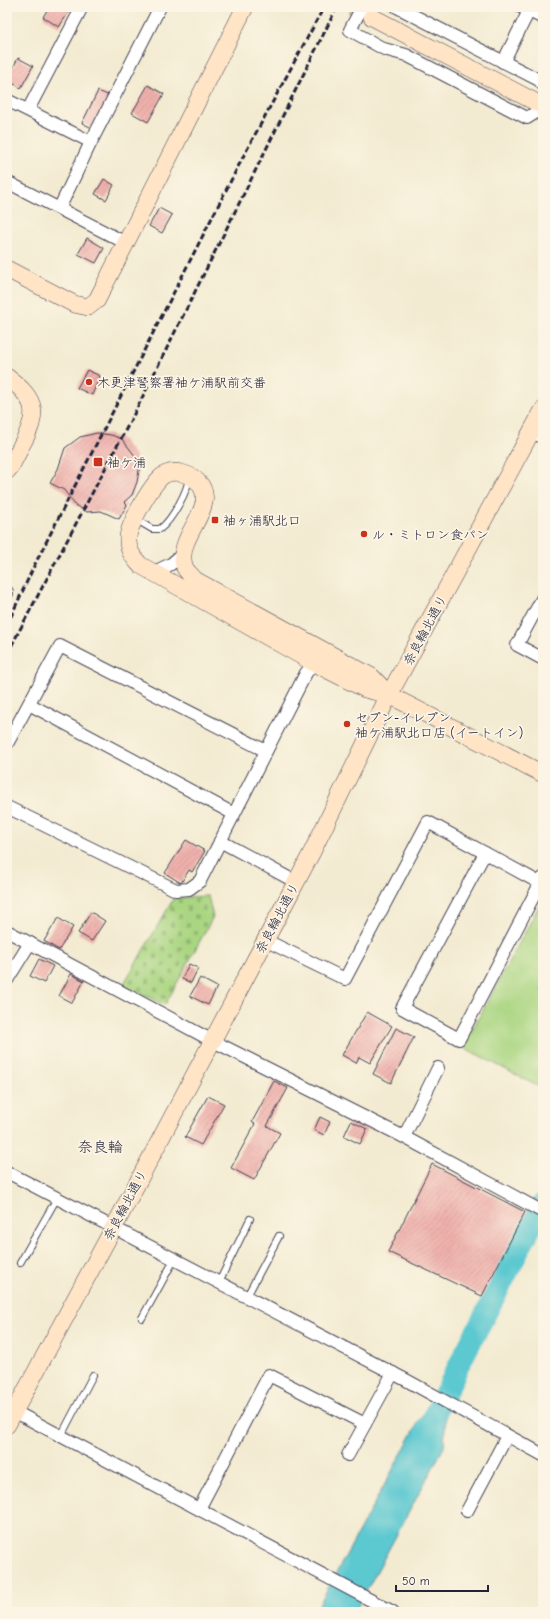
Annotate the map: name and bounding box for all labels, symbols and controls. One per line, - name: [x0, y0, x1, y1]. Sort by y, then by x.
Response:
- place label: 木更津警察署袖ケ浦駅前交番: [97, 375, 266, 390]
- marker: 木更津警察署袖ケ浦駅前交番: [84, 377, 94, 387]
- place label: 袖ケ浦: [107, 455, 146, 470]
- marker: 袖ケ浦: [92, 456, 104, 468]
- place label: 袖ヶ浦駅北口: [223, 513, 301, 528]
- marker: 袖ヶ浦駅北口: [210, 515, 220, 525]
- place label: ル・ミトロン食パン: [372, 527, 489, 542]
- marker: ル・ミトロン食パン: [359, 529, 369, 539]
- street label: 奈良輪北通り: [400, 592, 450, 668]
- place label: セブン-イレブン 袖ケ浦駅北口店 (イートイン): [355, 710, 523, 740]
- marker: セブン-イレブン 袖ケ浦駅北口店 (イートイン): [342, 719, 352, 729]
- street label: 奈良輪北通り: [252, 880, 302, 956]
- district label: 奈良輪: [77, 1138, 123, 1156]
- street label: 奈良輪北通り: [100, 1167, 150, 1243]
- scale bar: [396, 1567, 488, 1593]
- text: 50 m: [402, 1574, 430, 1588]

